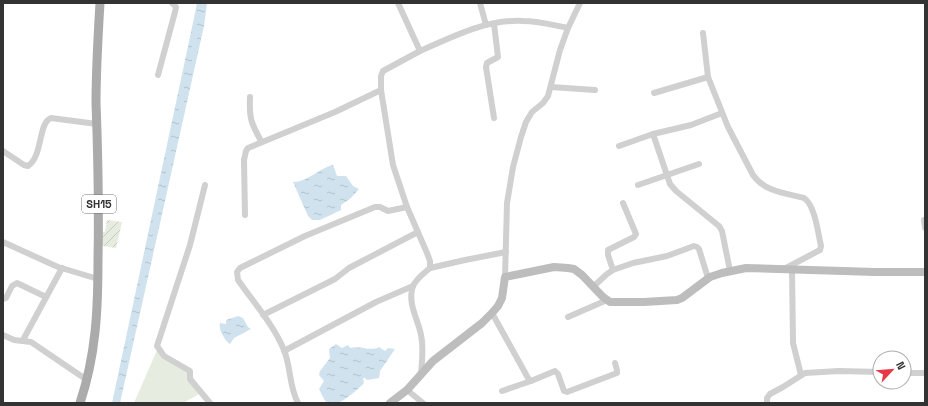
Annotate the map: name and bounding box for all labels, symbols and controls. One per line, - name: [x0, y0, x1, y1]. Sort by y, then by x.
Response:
- road number: SH15: [82, 195, 116, 213]
- north arrow: [872, 350, 912, 390]
- text: N: [893, 359, 909, 372]

